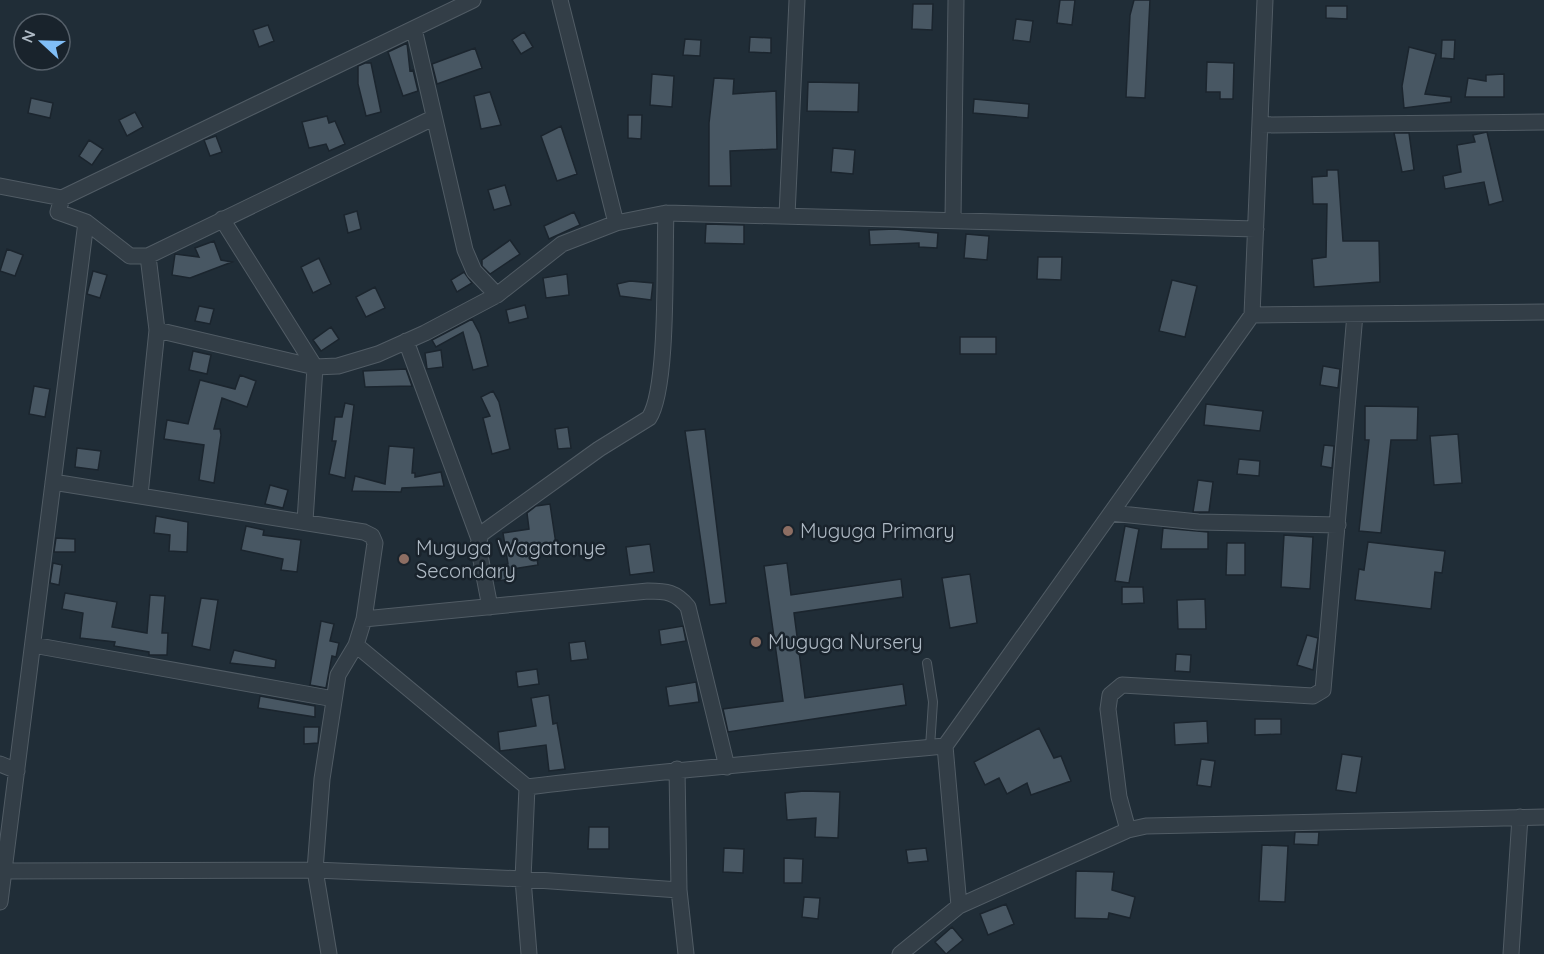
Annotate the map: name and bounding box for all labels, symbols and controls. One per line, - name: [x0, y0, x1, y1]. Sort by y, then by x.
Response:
- north arrow: [12, 12, 72, 72]
- text: N: [17, 27, 40, 46]
- place label: Muguga Primary: [800, 518, 955, 543]
- marker: Muguga Primary: [781, 524, 795, 538]
- place label: Muguga Wagatonye Secondary: [416, 535, 606, 583]
- marker: Muguga Wagatonye Secondary: [397, 552, 411, 566]
- place label: Muguga Nursery: [768, 629, 923, 654]
- marker: Muguga Nursery: [749, 635, 763, 649]

